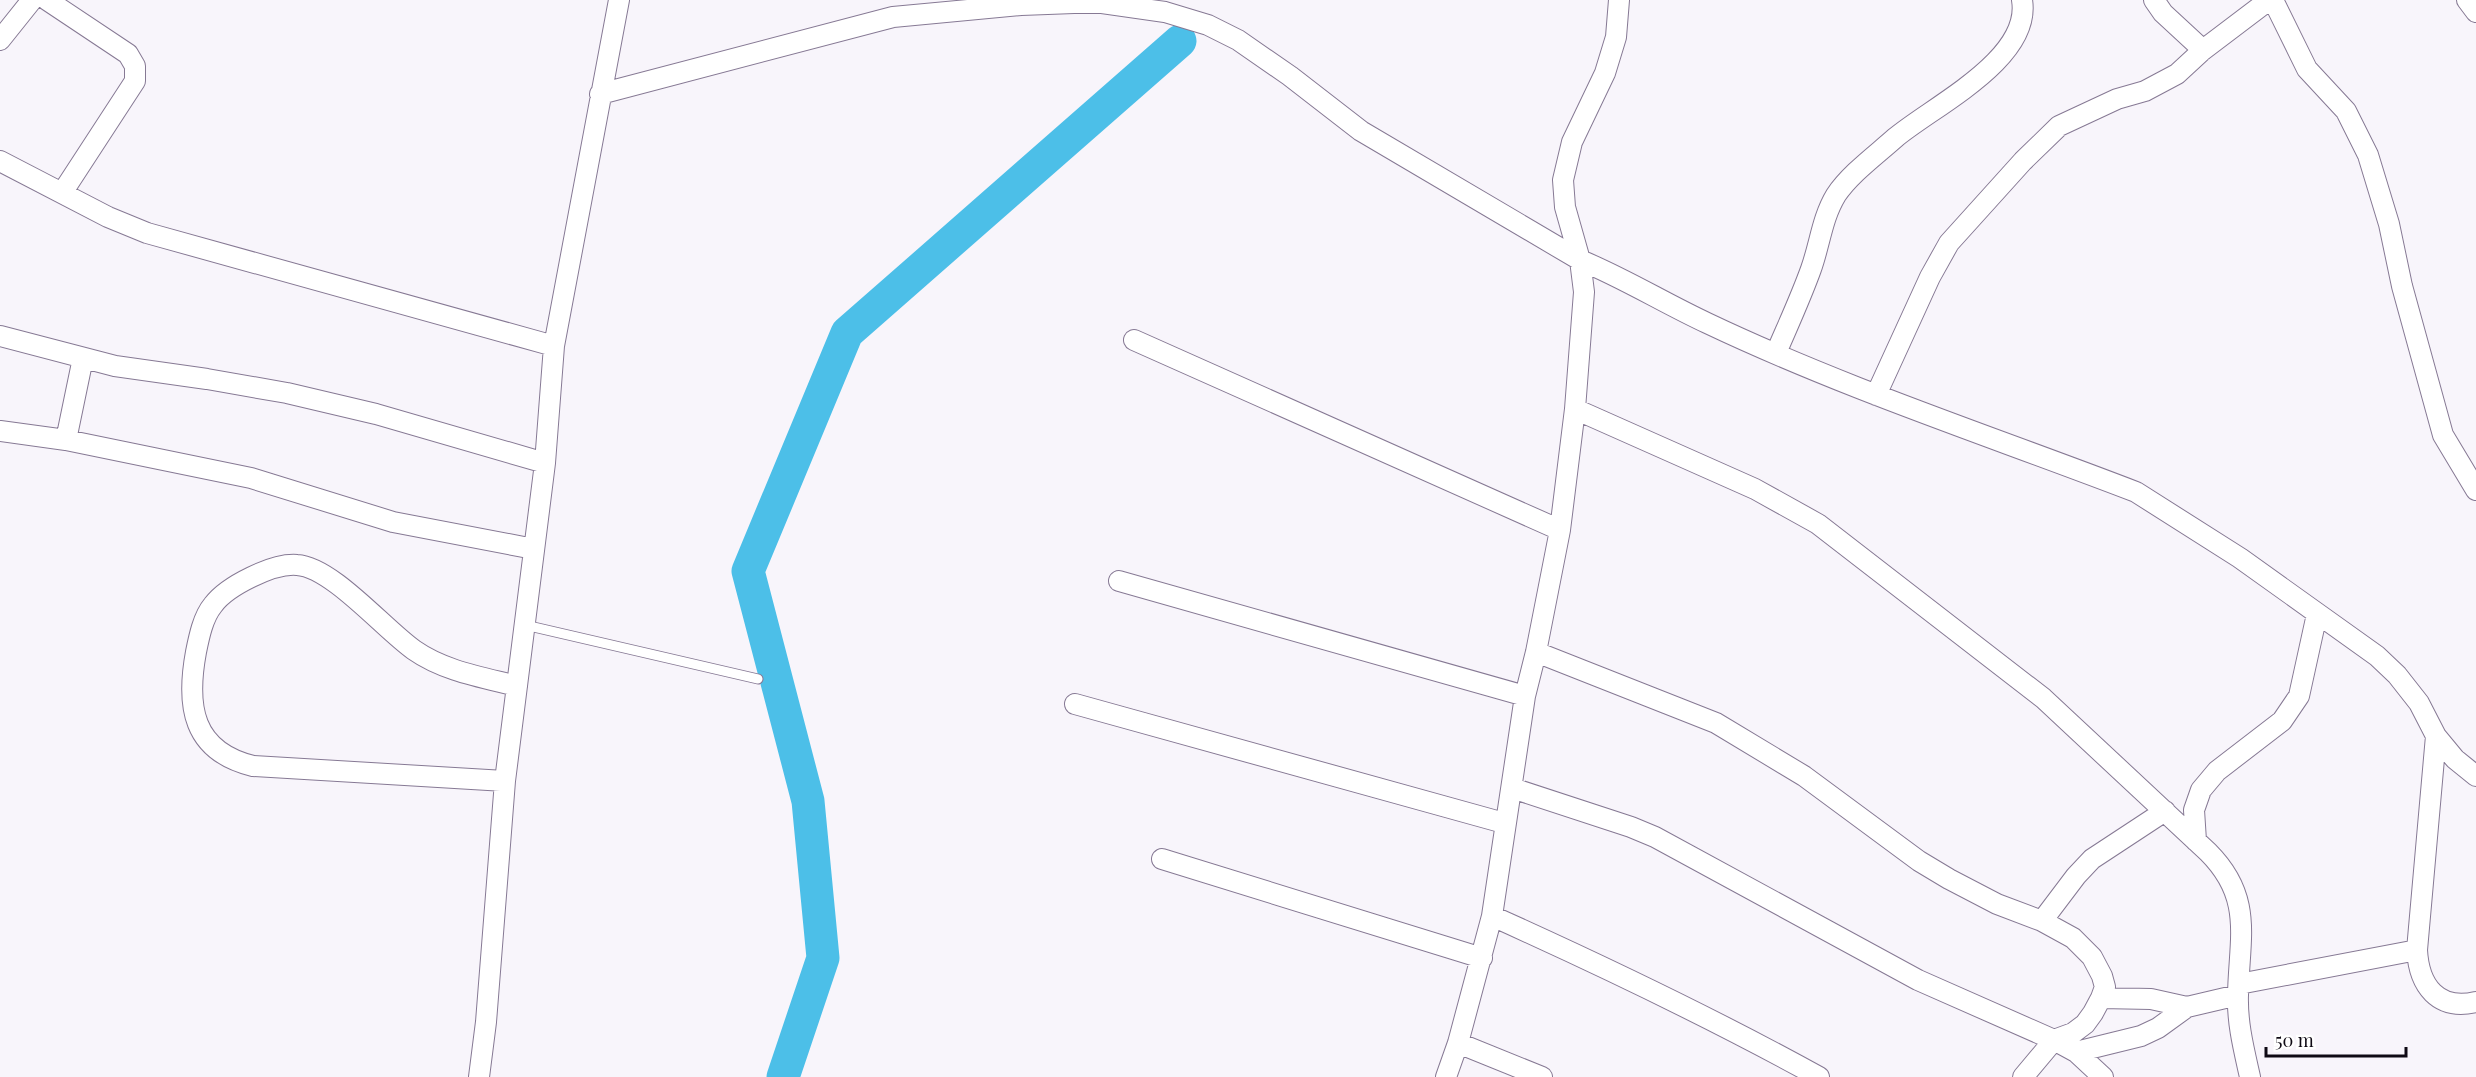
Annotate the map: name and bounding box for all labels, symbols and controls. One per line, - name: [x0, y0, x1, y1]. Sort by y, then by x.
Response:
- scale bar: [2266, 1020, 2406, 1058]
- text: 50 m: [2275, 1028, 2314, 1052]

